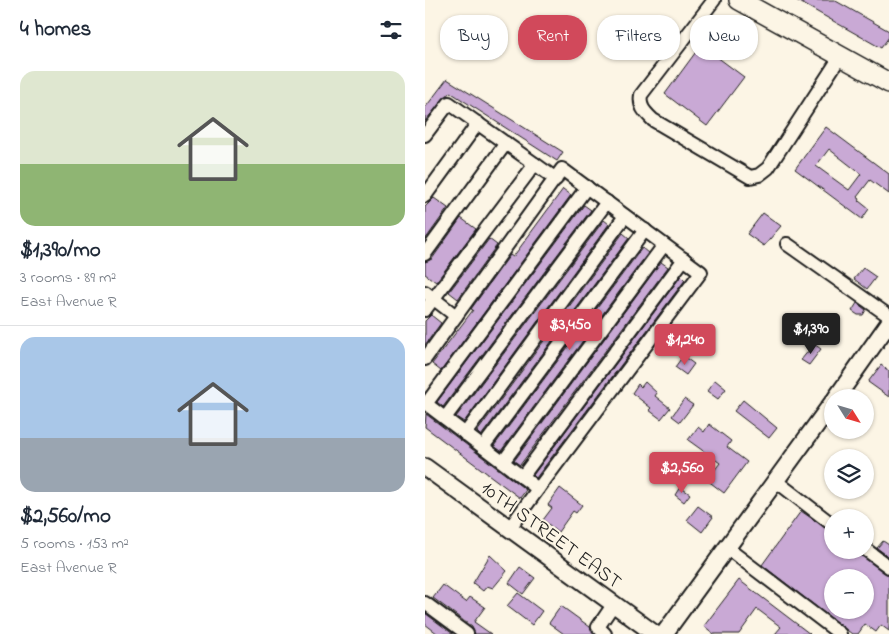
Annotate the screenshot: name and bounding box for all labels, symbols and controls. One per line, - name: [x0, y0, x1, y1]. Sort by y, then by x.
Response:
- text: 4 homes: [20, 15, 91, 45]
- chip: Buy: [440, 15, 508, 60]
- chip: Rent: [518, 15, 587, 60]
- chip: Filters: [597, 15, 680, 60]
- chip: New: [690, 15, 758, 60]
- icon: filters: [377, 16, 405, 44]
- icon: home: [168, 104, 258, 194]
- text: $1,390/mo: [20, 236, 101, 266]
- text: 3 rooms · 89 m²: [20, 266, 116, 290]
- text: East Avenue R: [20, 290, 117, 314]
- pin: $3,450: [529, 308, 611, 351]
- pin: $1,390: [770, 312, 852, 355]
- text: $3,450: [549, 313, 591, 337]
- text: $1,390: [793, 317, 829, 341]
- pin: $1,240: [644, 324, 726, 366]
- text: $1,240: [666, 328, 704, 352]
- icon: home: [168, 369, 258, 459]
- north arrow: [824, 389, 874, 439]
- map controls: [824, 389, 874, 619]
- button: layers: [824, 449, 874, 499]
- pin: $2,560: [641, 452, 723, 494]
- text: $2,560: [660, 456, 704, 480]
- street label: 10TH STREET EAST: [474, 475, 627, 597]
- text: $2,560/mo: [20, 502, 111, 532]
- button: +: [824, 509, 874, 559]
- text: 5 rooms · 153 m²: [20, 532, 129, 556]
- text: East Avenue R: [20, 556, 117, 580]
- button: −: [824, 569, 874, 619]

